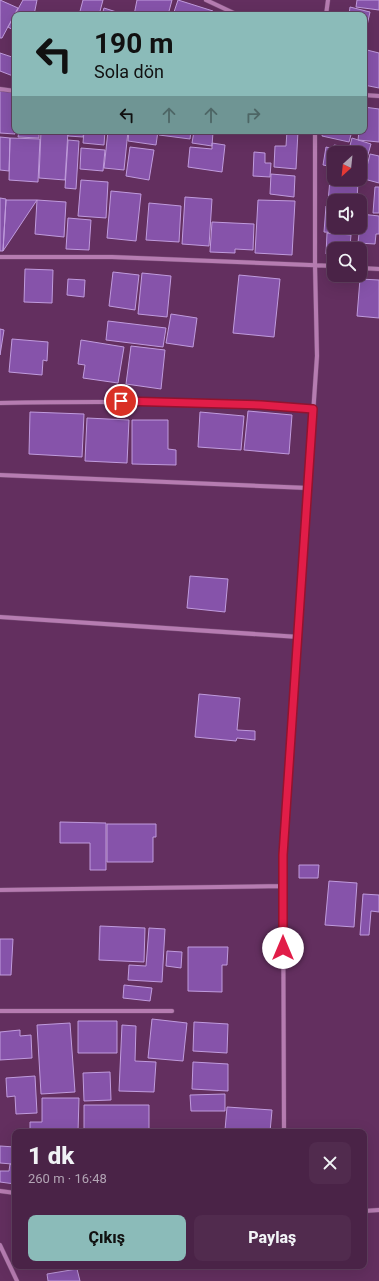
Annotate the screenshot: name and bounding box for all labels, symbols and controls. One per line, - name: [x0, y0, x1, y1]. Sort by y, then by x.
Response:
- text: 190 m: [94, 27, 173, 60]
- icon: left: [28, 28, 80, 80]
- text: Sola dön: [94, 61, 164, 82]
- icon: left: [116, 104, 138, 126]
- icon: ahead: [158, 104, 180, 126]
- icon: ahead: [200, 104, 222, 126]
- icon: right: [242, 104, 264, 126]
- north arrow: [327, 146, 367, 186]
- map controls: [327, 146, 367, 282]
- button: sound: [327, 194, 367, 234]
- button: search: [327, 242, 367, 282]
- pin: [104, 384, 138, 418]
- icon: arrive: [110, 390, 132, 412]
- position arrow: [262, 927, 304, 969]
- text: 1 dk: [28, 1142, 74, 1170]
- button: close: [309, 1142, 351, 1184]
- text: 260 m · 16:48: [28, 1171, 107, 1186]
- button: Çıkış: [28, 1215, 186, 1261]
- button: Paylaş: [194, 1215, 351, 1261]

